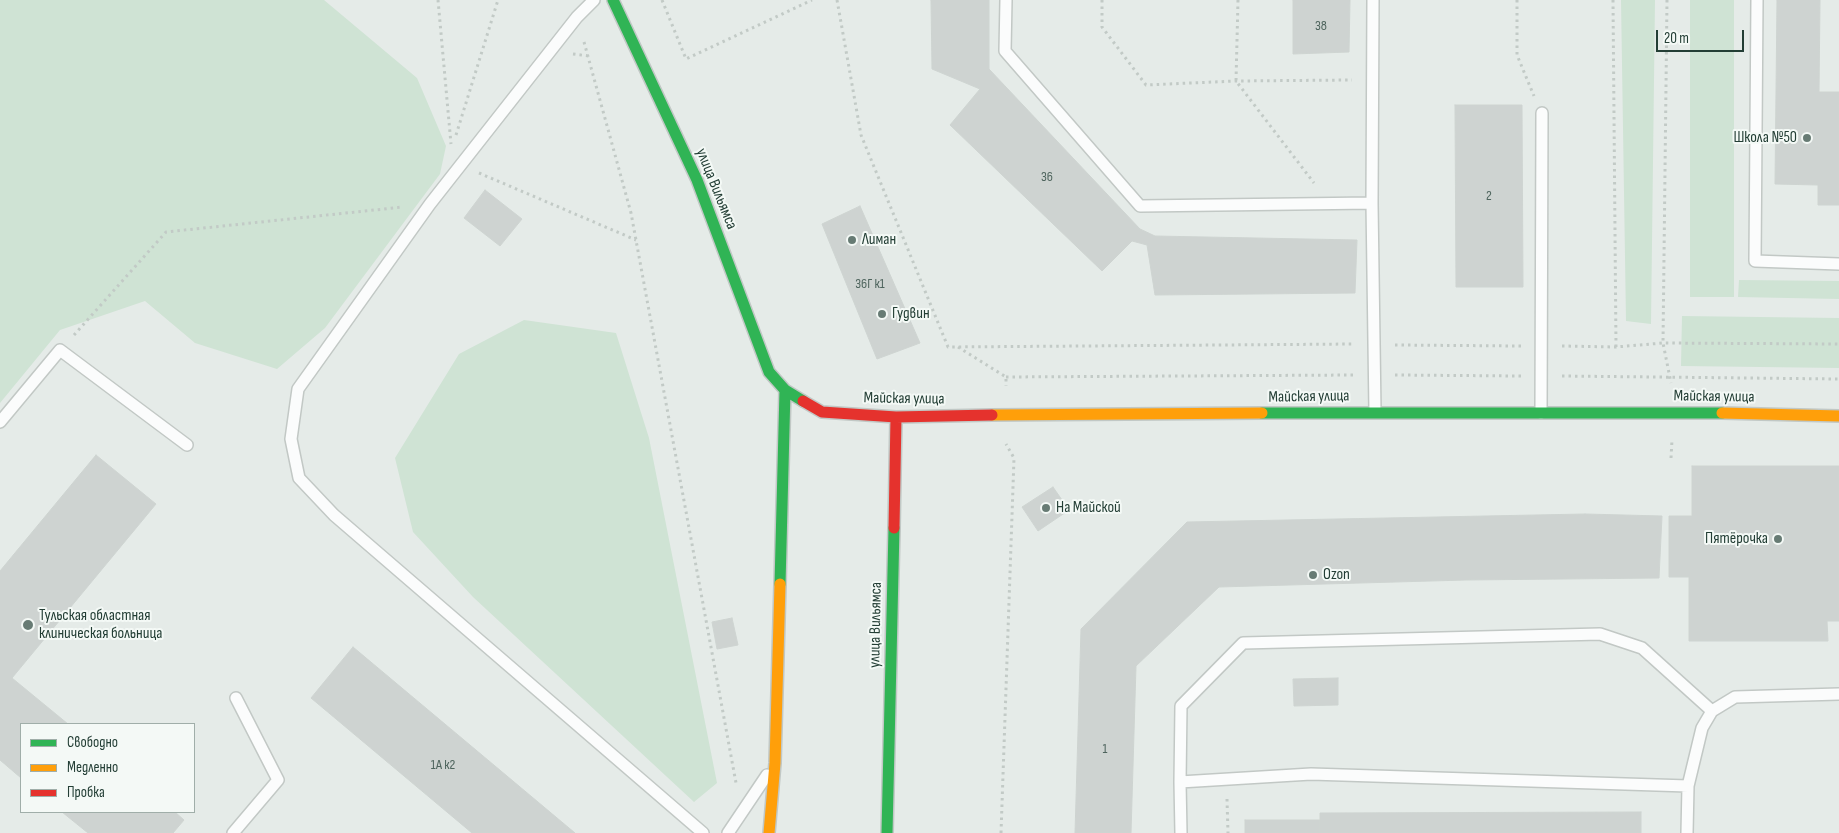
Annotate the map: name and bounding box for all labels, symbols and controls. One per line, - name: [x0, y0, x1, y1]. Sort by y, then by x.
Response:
- house number: 38: [1315, 18, 1327, 34]
- scale bar: [1659, 20, 1746, 52]
- text: 20 m: [1664, 29, 1689, 48]
- place label: Школа №50: [1733, 128, 1797, 148]
- marker: Школа №50: [1801, 132, 1813, 144]
- street label: улица Вильямса: [691, 146, 741, 232]
- house number: 36: [1041, 169, 1053, 185]
- house number: 2: [1486, 188, 1492, 204]
- place label: Лиман: [862, 230, 896, 250]
- marker: Лиман: [846, 234, 858, 246]
- house number: 36Г к1: [855, 276, 885, 292]
- place label: Гудвин: [892, 304, 930, 324]
- marker: Гудвин: [876, 308, 888, 320]
- street label: Майская улица: [1268, 387, 1350, 407]
- street label: Майская улица: [1673, 387, 1755, 407]
- street label: Майская улица: [863, 389, 945, 409]
- place label: На Майской: [1056, 498, 1121, 518]
- marker: На Майской: [1040, 502, 1052, 514]
- place label: Пятёрочка: [1705, 529, 1768, 549]
- marker: Пятёрочка: [1772, 533, 1784, 545]
- place label: Ozon: [1323, 565, 1350, 585]
- marker: Ozon: [1307, 569, 1319, 581]
- street label: улица Вильямса: [866, 582, 886, 668]
- place label: Тульская областная клиническая больница: [39, 606, 162, 644]
- marker: Тульская областная клиническая больница: [21, 618, 35, 632]
- legend: [20, 723, 195, 813]
- text: Свободно: [67, 733, 118, 752]
- house number: 1: [1103, 741, 1107, 757]
- house number: 1А к2: [431, 757, 455, 773]
- text: Медленно: [67, 758, 118, 777]
- text: Пробка: [67, 783, 105, 802]

